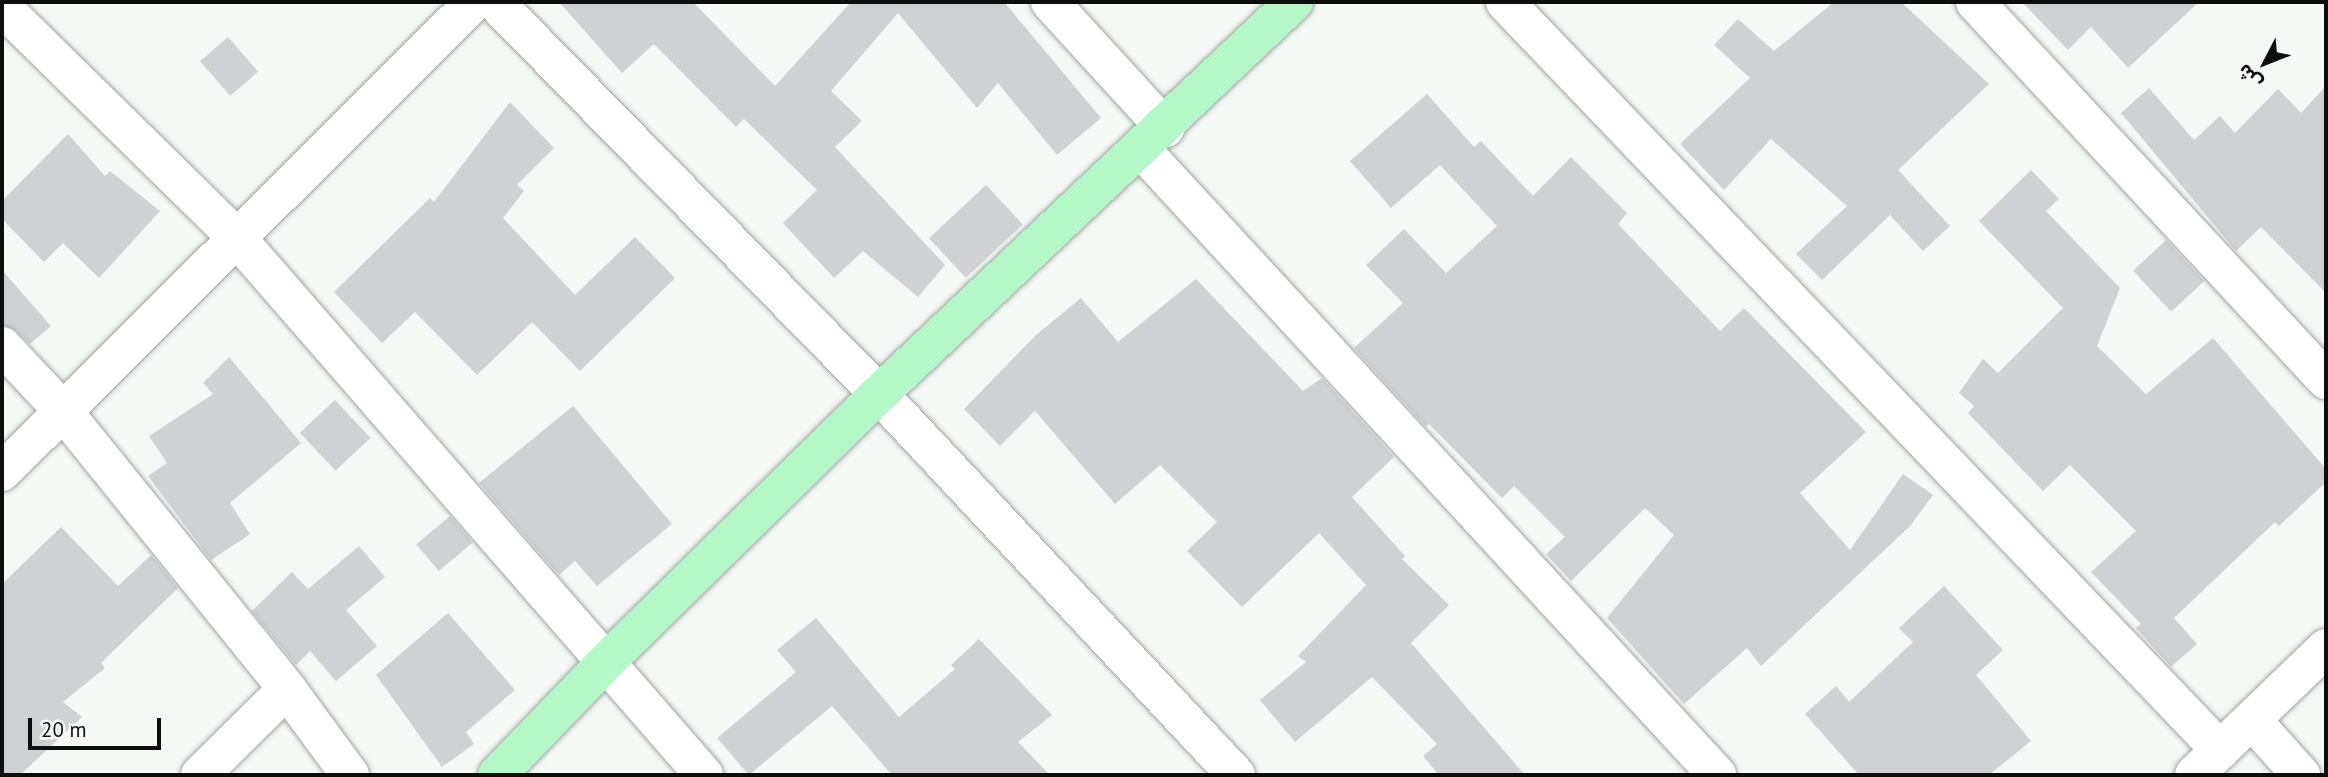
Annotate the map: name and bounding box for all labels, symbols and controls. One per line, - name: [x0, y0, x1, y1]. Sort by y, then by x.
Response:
- north arrow: [2230, 28, 2300, 98]
- text: ش: [2232, 59, 2267, 95]
- scale bar: [32, 704, 164, 748]
- text: 20 m: [41, 716, 87, 743]

